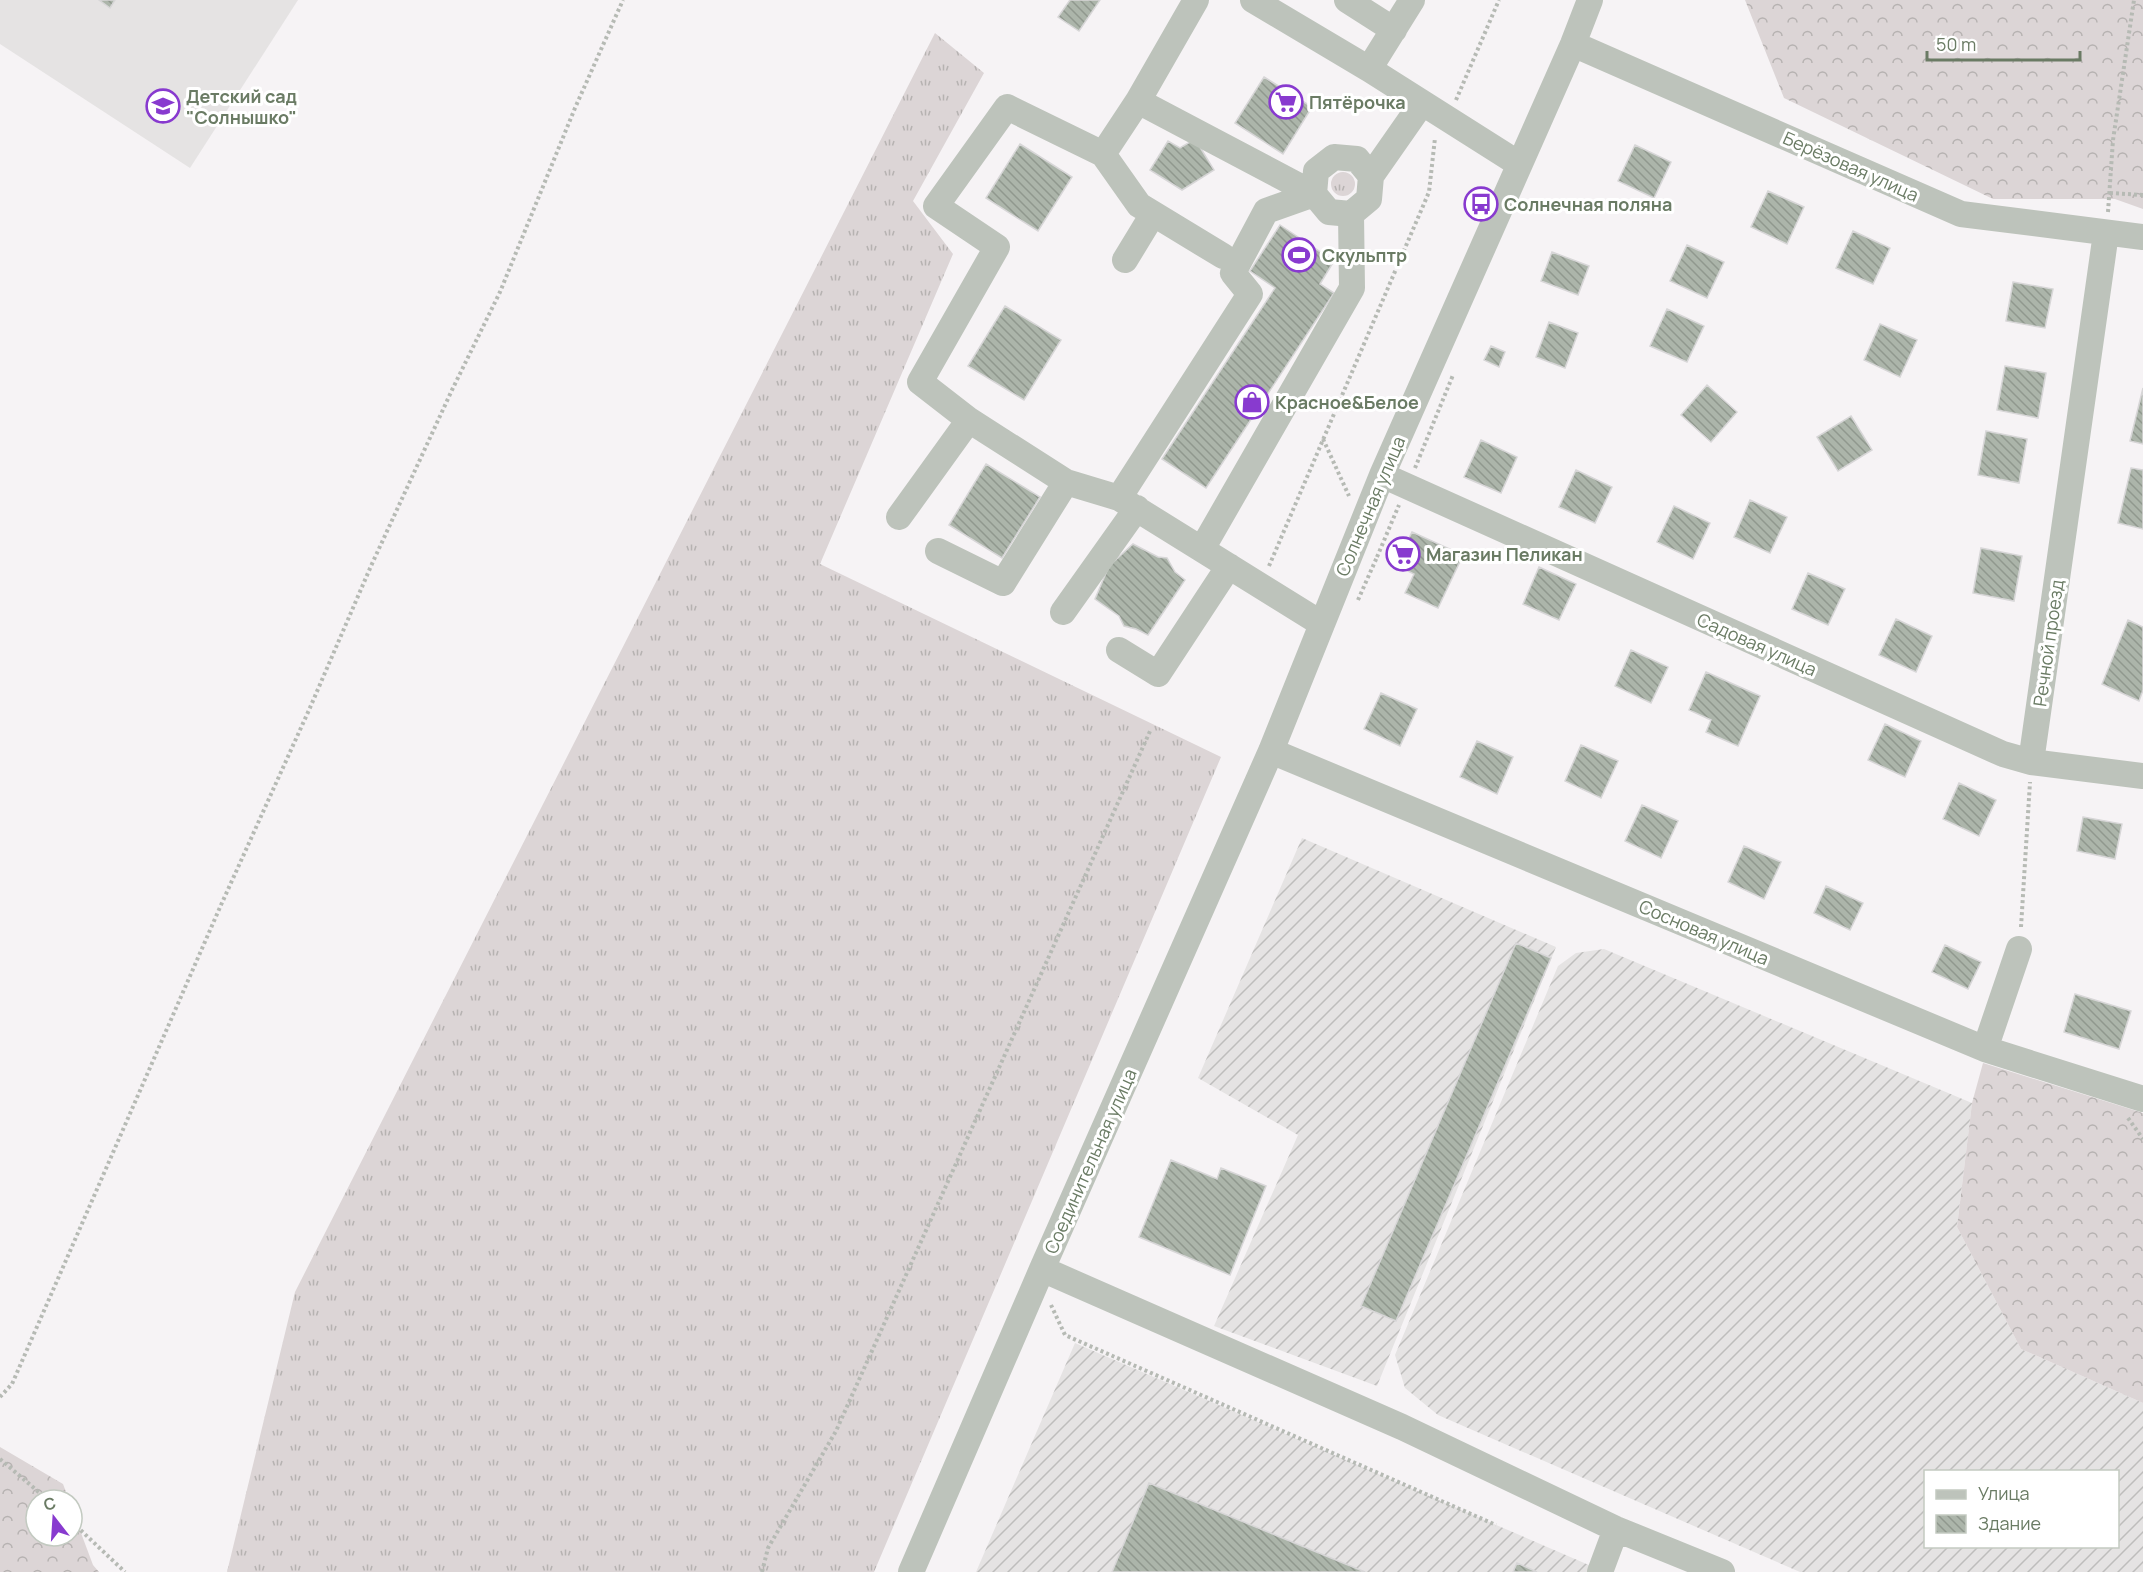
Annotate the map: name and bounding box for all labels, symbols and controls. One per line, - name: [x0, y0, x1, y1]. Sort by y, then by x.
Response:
- scale bar: [1927, 24, 2080, 62]
- text: 50 m: [1936, 32, 1976, 56]
- place label: Детский сад "Солнышко": [186, 84, 297, 129]
- supermarket icon: Пятёрочка: [1268, 84, 1304, 120]
- school or university icon: Детский сад "Солнышко": [145, 88, 181, 124]
- place label: Пятёрочка: [1309, 90, 1406, 114]
- street label: Берёзовая улица: [1779, 125, 1923, 207]
- bus stop icon: Солнечная поляна: [1463, 186, 1499, 222]
- place label: Солнечная поляна: [1504, 192, 1672, 216]
- sports icon: Скульптр: [1281, 237, 1317, 273]
- place label: Скульптр: [1322, 243, 1407, 267]
- shop icon: Красное&Белое: [1234, 384, 1270, 420]
- place label: Красное&Белое: [1275, 390, 1419, 414]
- street label: Солнечная улица: [1330, 432, 1410, 580]
- supermarket icon: Магазин Пеликан: [1385, 536, 1421, 572]
- place label: Магазин Пеликан: [1426, 542, 1583, 566]
- street label: Речной проезд: [2027, 578, 2069, 708]
- street label: Садовая улица: [1693, 607, 1821, 681]
- street label: Сосновая улица: [1635, 894, 1773, 970]
- street label: Соединительная улица: [1038, 1065, 1142, 1257]
- legend: [1924, 1470, 2119, 1548]
- text: Улица: [1978, 1481, 2030, 1505]
- north arrow: [24, 1488, 84, 1548]
- text: С: [41, 1491, 59, 1516]
- text: Здание: [1978, 1511, 2041, 1535]

